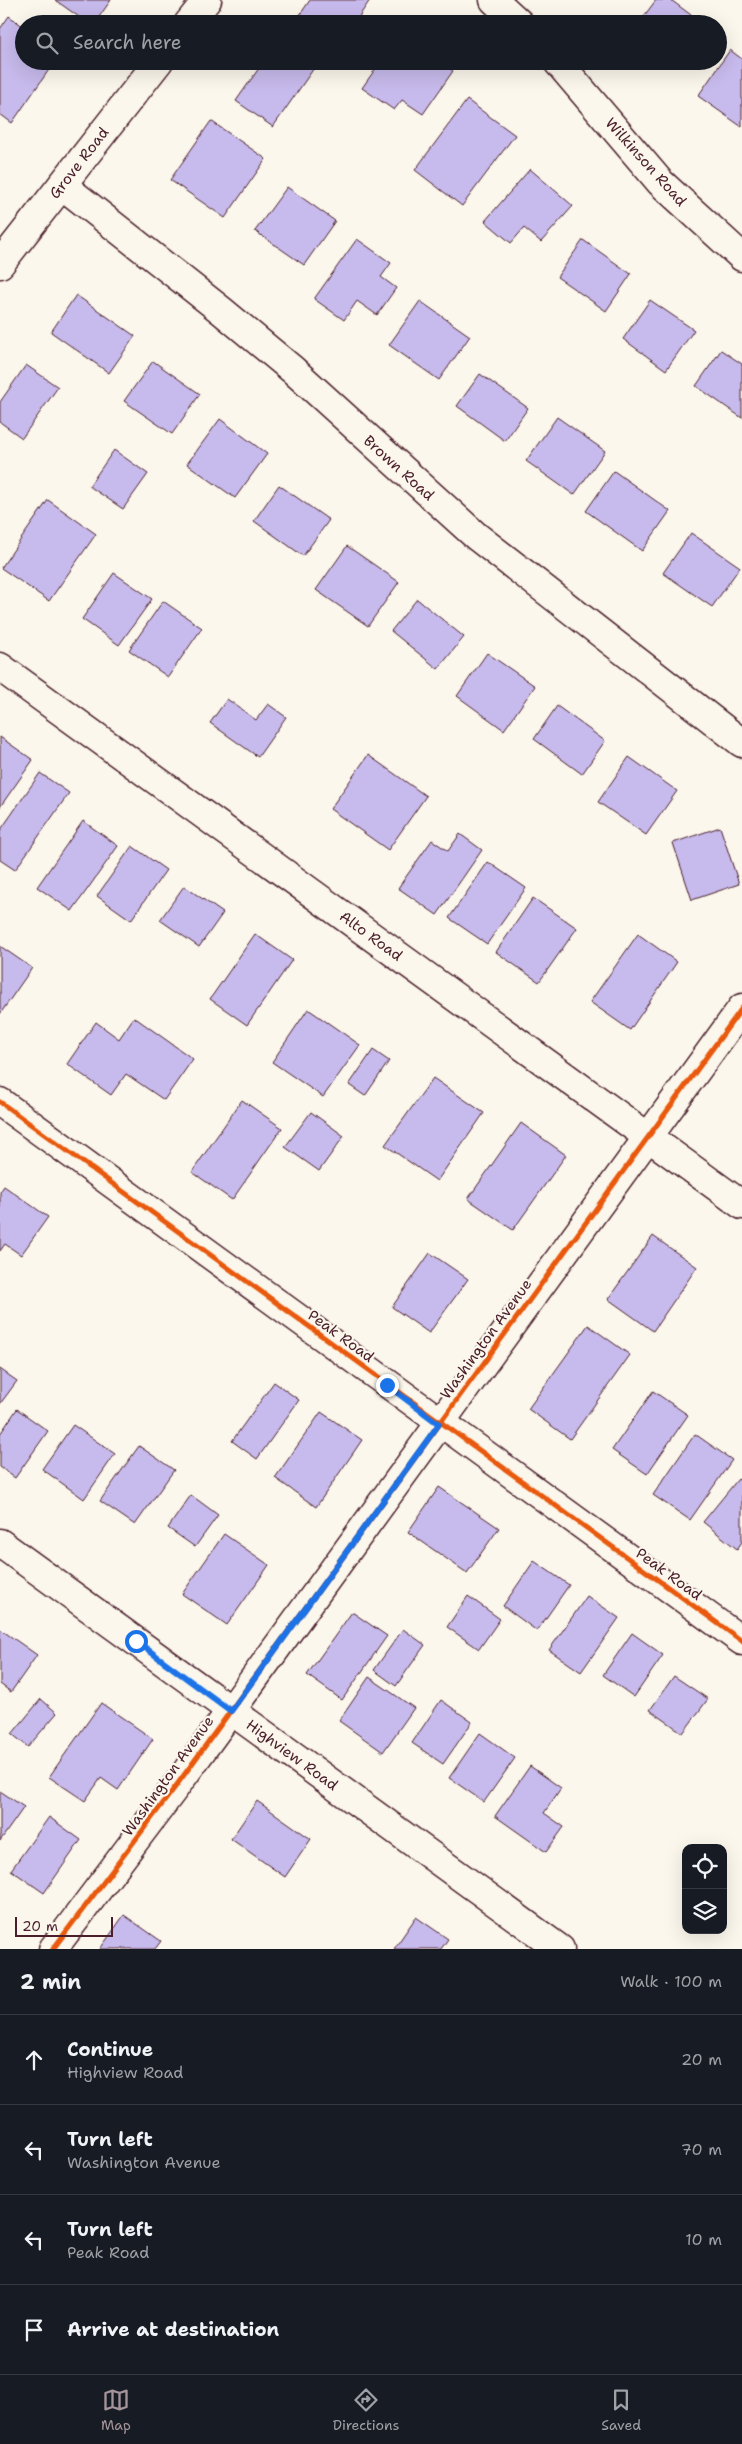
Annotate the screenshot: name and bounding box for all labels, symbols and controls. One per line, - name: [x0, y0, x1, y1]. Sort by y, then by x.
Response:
- search box: [15, 15, 727, 70]
- icon: search: [33, 29, 61, 57]
- text: Search here: [73, 30, 182, 55]
- street label: Wilkinson Road: [601, 113, 691, 211]
- street label: Grove Road: [45, 123, 114, 203]
- street label: Brown Road: [359, 431, 439, 506]
- street label: Alto Road: [336, 906, 407, 966]
- street label: Washington Avenue: [436, 1275, 536, 1403]
- street label: Peak Road: [304, 1305, 378, 1367]
- route end: [376, 1374, 399, 1397]
- street label: Peak Road: [632, 1543, 706, 1605]
- route start: [125, 1630, 148, 1653]
- street label: Washington Avenue: [118, 1712, 218, 1840]
- street label: Highview Road: [242, 1715, 342, 1795]
- map controls: [682, 1844, 727, 1934]
- button: locate: [682, 1844, 727, 1889]
- button: layers: [682, 1889, 727, 1934]
- scale bar: [15, 1914, 112, 1937]
- text: 20 m: [22, 1917, 58, 1935]
- text: 2 min: [20, 1968, 81, 1996]
- text: Walk · 100 m: [620, 1971, 722, 1992]
- text: Continue: [67, 2037, 153, 2062]
- icon: ahead: [20, 2046, 48, 2074]
- text: 20 m: [681, 2049, 722, 2070]
- text: Highview Road: [67, 2062, 183, 2083]
- text: Turn left: [67, 2127, 153, 2152]
- icon: left: [20, 2136, 48, 2164]
- text: 70 m: [681, 2139, 722, 2160]
- text: Washington Avenue: [67, 2152, 221, 2173]
- text: Turn left: [67, 2217, 153, 2242]
- icon: left: [20, 2226, 48, 2254]
- text: 10 m: [685, 2229, 722, 2250]
- text: Peak Road: [67, 2242, 149, 2263]
- icon: arrive: [20, 2316, 48, 2344]
- text: Arrive at destination: [67, 2317, 279, 2342]
- tab: Map: [101, 2386, 131, 2434]
- tab: Directions: [333, 2386, 399, 2434]
- tab: Saved: [601, 2386, 641, 2434]

